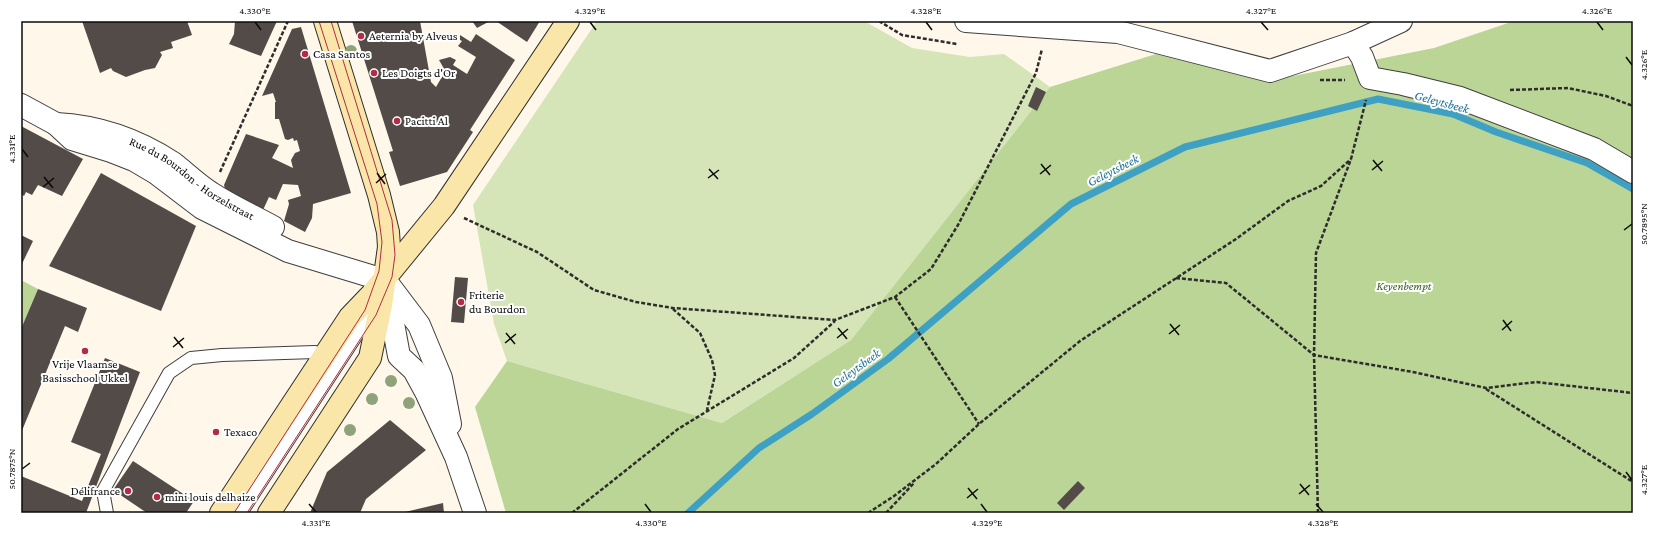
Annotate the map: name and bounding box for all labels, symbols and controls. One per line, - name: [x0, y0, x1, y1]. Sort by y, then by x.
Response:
- text: 4.330°E: [239, 5, 271, 16]
- text: 4.329°E: [575, 5, 606, 16]
- text: 4.328°E: [910, 5, 942, 16]
- text: 4.327°E: [1246, 5, 1277, 16]
- text: 4.326°E: [1582, 5, 1613, 16]
- place label: Aeternia by Alveus: [369, 29, 458, 43]
- marker: Aeternia by Alveus: [356, 31, 366, 41]
- place label: Casa Santos: [313, 47, 371, 61]
- marker: Casa Santos: [300, 49, 310, 59]
- text: 4.326°E: [1638, 49, 1649, 80]
- place label: Les Doigts d'Or: [382, 66, 456, 80]
- marker: Les Doigts d'Or: [369, 68, 379, 78]
- water label: Geleytsbeek: [1413, 88, 1472, 117]
- place label: Pacitti Al: [405, 114, 448, 128]
- marker: Pacitti Al: [392, 116, 402, 126]
- text: 4.331°E: [6, 134, 17, 163]
- street label: Rue du Bourdon - Horzelstraat: [127, 134, 258, 223]
- water label: Geleytsbeek: [1085, 150, 1142, 189]
- text: 50.7895°N: [1638, 203, 1649, 245]
- park label: Keyenbempt: [1377, 279, 1432, 293]
- place label: Friterie du Bourdon: [469, 288, 526, 316]
- marker: Friterie du Bourdon: [456, 297, 466, 307]
- water label: Geleytsbeek: [829, 345, 884, 390]
- marker: Vrije Vlaamse Basisschool Ukkel: [80, 346, 90, 356]
- place label: Vrije Vlaamse Basisschool Ukkel: [42, 357, 128, 385]
- place label: Texaco: [224, 425, 257, 439]
- marker: Texaco: [211, 427, 221, 437]
- text: 50.7875°N: [6, 448, 17, 489]
- text: 4.327°E: [1638, 464, 1649, 495]
- place label: Délifrance: [71, 484, 120, 498]
- marker: Délifrance: [123, 486, 133, 496]
- place label: mini louis delhaize: [165, 490, 255, 504]
- marker: mini louis delhaize: [152, 492, 162, 502]
- text: 4.331°E: [302, 517, 331, 528]
- text: 4.330°E: [635, 517, 667, 528]
- text: 4.329°E: [972, 517, 1003, 528]
- text: 4.328°E: [1307, 517, 1339, 528]

